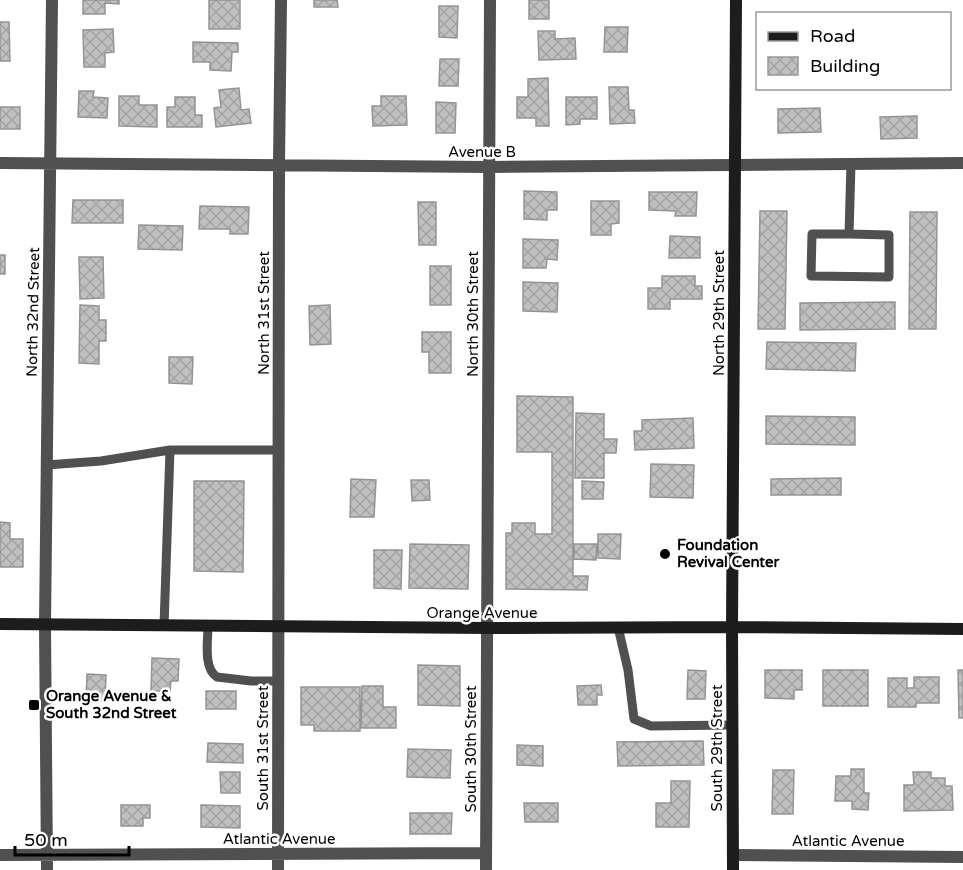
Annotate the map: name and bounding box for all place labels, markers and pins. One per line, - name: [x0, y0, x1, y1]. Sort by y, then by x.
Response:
- place label: Foundation Revival Center: [677, 536, 779, 571]
- marker: Foundation Revival Center: [658, 547, 672, 561]
- place label: Orange Avenue & South 32nd Street: [46, 687, 177, 722]
- marker: Orange Avenue & South 32nd Street: [27, 698, 41, 712]

